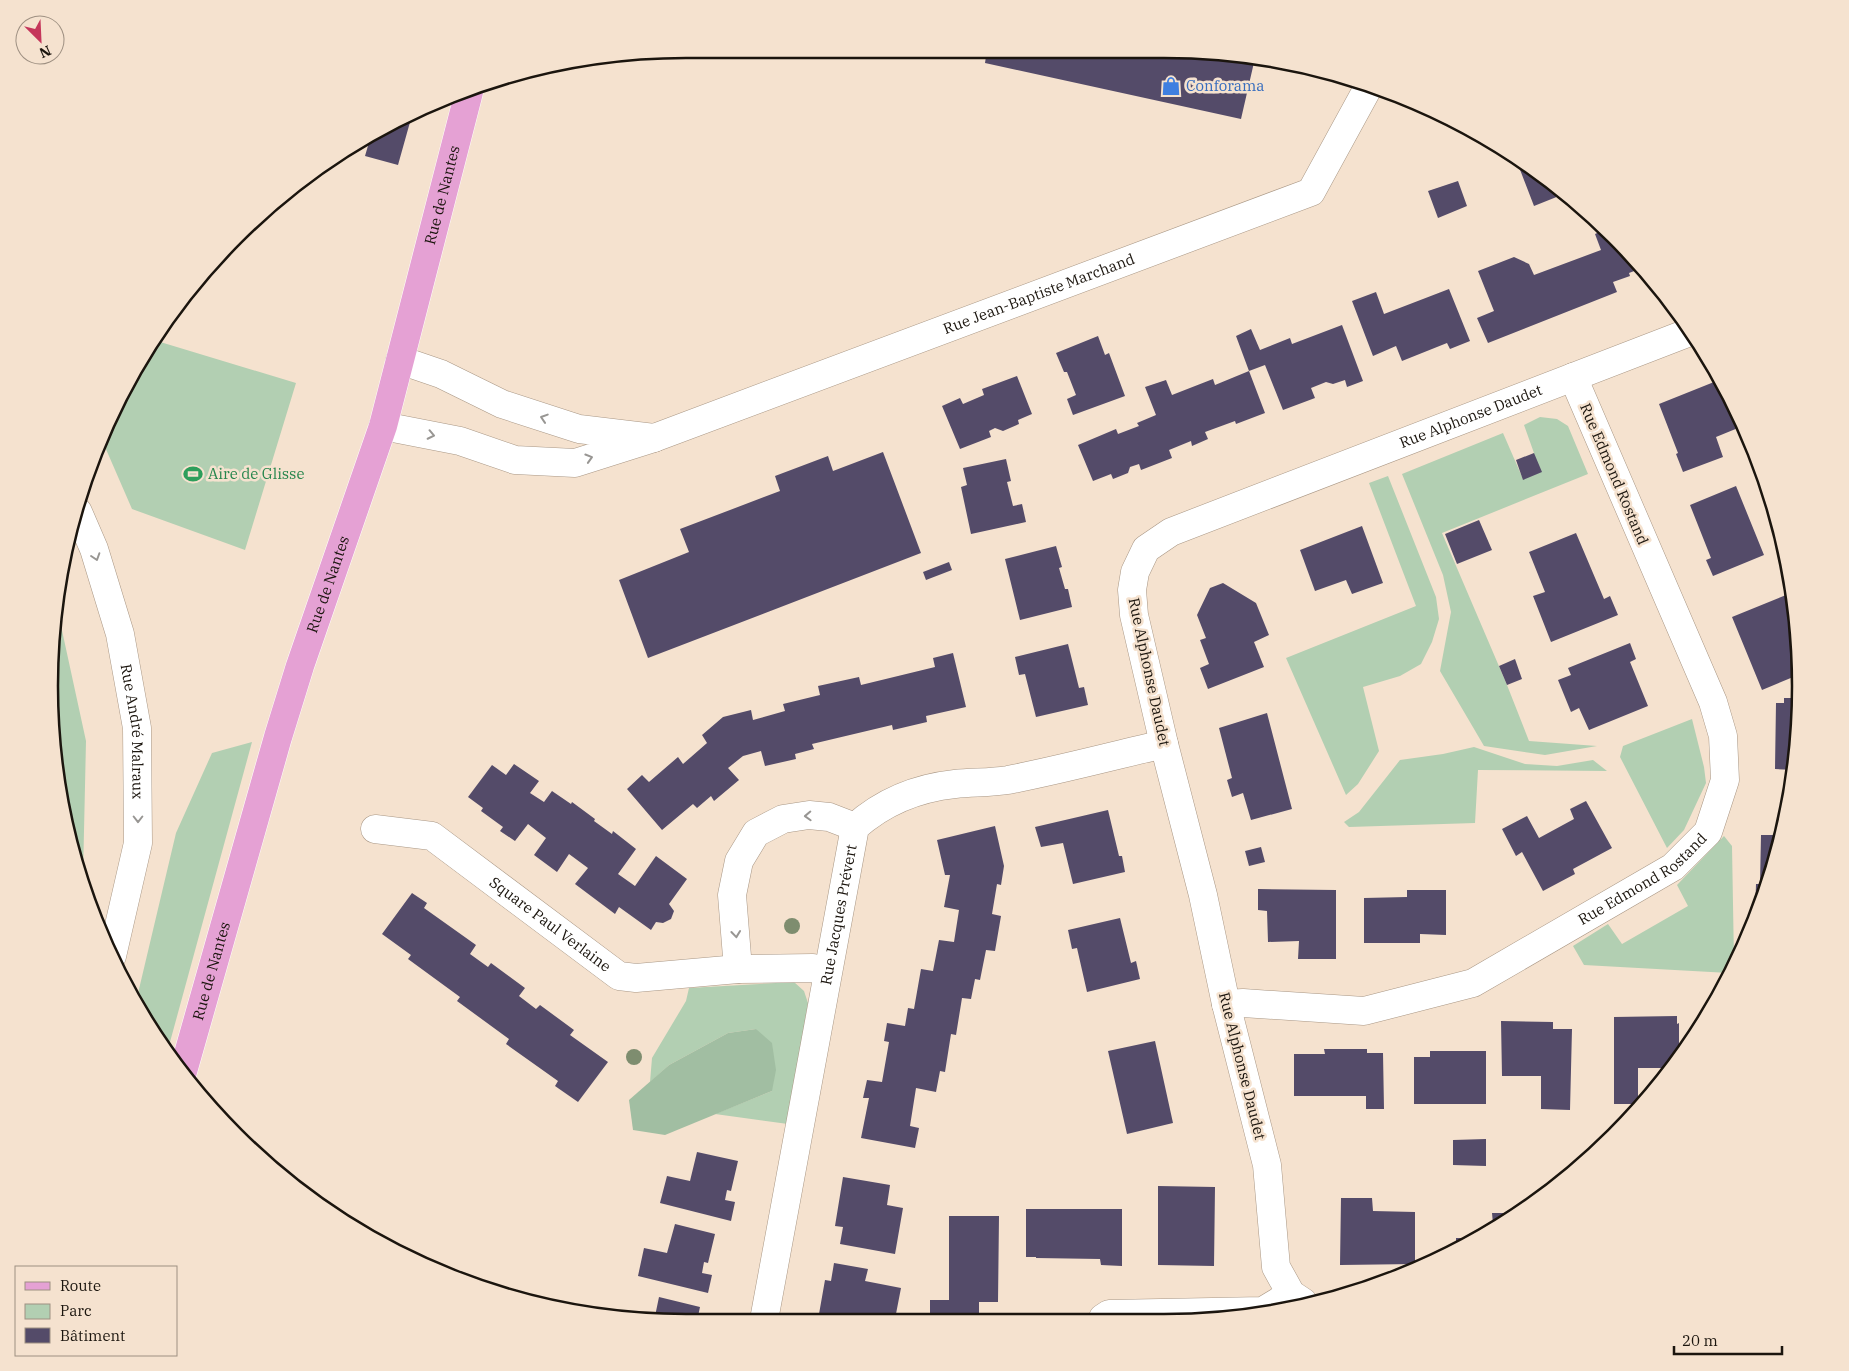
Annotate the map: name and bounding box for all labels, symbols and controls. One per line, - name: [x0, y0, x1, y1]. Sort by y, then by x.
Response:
- north arrow: [15, 15, 65, 65]
- text: N: [37, 41, 54, 62]
- shop icon: Conforama: [1160, 75, 1182, 97]
- place label: Conforama: [1186, 76, 1264, 95]
- street label: Rue de Nantes: [420, 143, 464, 247]
- street label: Rue Jean-Baptiste Marchand: [940, 249, 1137, 338]
- street label: Rue Alphonse Daudet: [1397, 380, 1545, 452]
- street label: Rue Edmond Rostand: [1576, 400, 1653, 548]
- one-way arrow: [540, 414, 549, 424]
- one-way arrow: [426, 429, 435, 440]
- one-way arrow: [584, 454, 592, 464]
- sports icon: Aire de Glisse: [182, 463, 204, 485]
- place label: Aire de Glisse: [208, 464, 304, 483]
- street label: Rue de Nantes: [302, 533, 353, 635]
- one-way arrow: [91, 552, 101, 561]
- street label: Rue Alphonse Daudet: [1124, 596, 1175, 748]
- street label: Rue André Malraux: [117, 662, 148, 800]
- one-way arrow: [803, 811, 811, 822]
- one-way arrow: [133, 816, 143, 824]
- street label: Rue Edmond Rostand: [1574, 829, 1711, 929]
- street label: Rue Jacques Prévert: [816, 843, 861, 987]
- street label: Square Paul Verlaine: [486, 872, 615, 976]
- street label: Rue de Nantes: [188, 920, 234, 1022]
- one-way arrow: [730, 931, 741, 939]
- street label: Rue Alphonse Daudet: [1215, 990, 1270, 1142]
- legend: [15, 1266, 178, 1356]
- text: Route: [60, 1276, 101, 1295]
- text: Parc: [60, 1301, 92, 1320]
- scale bar: [1674, 1324, 1782, 1356]
- text: Bâtiment: [60, 1326, 125, 1345]
- text: 20 m: [1682, 1331, 1718, 1350]

